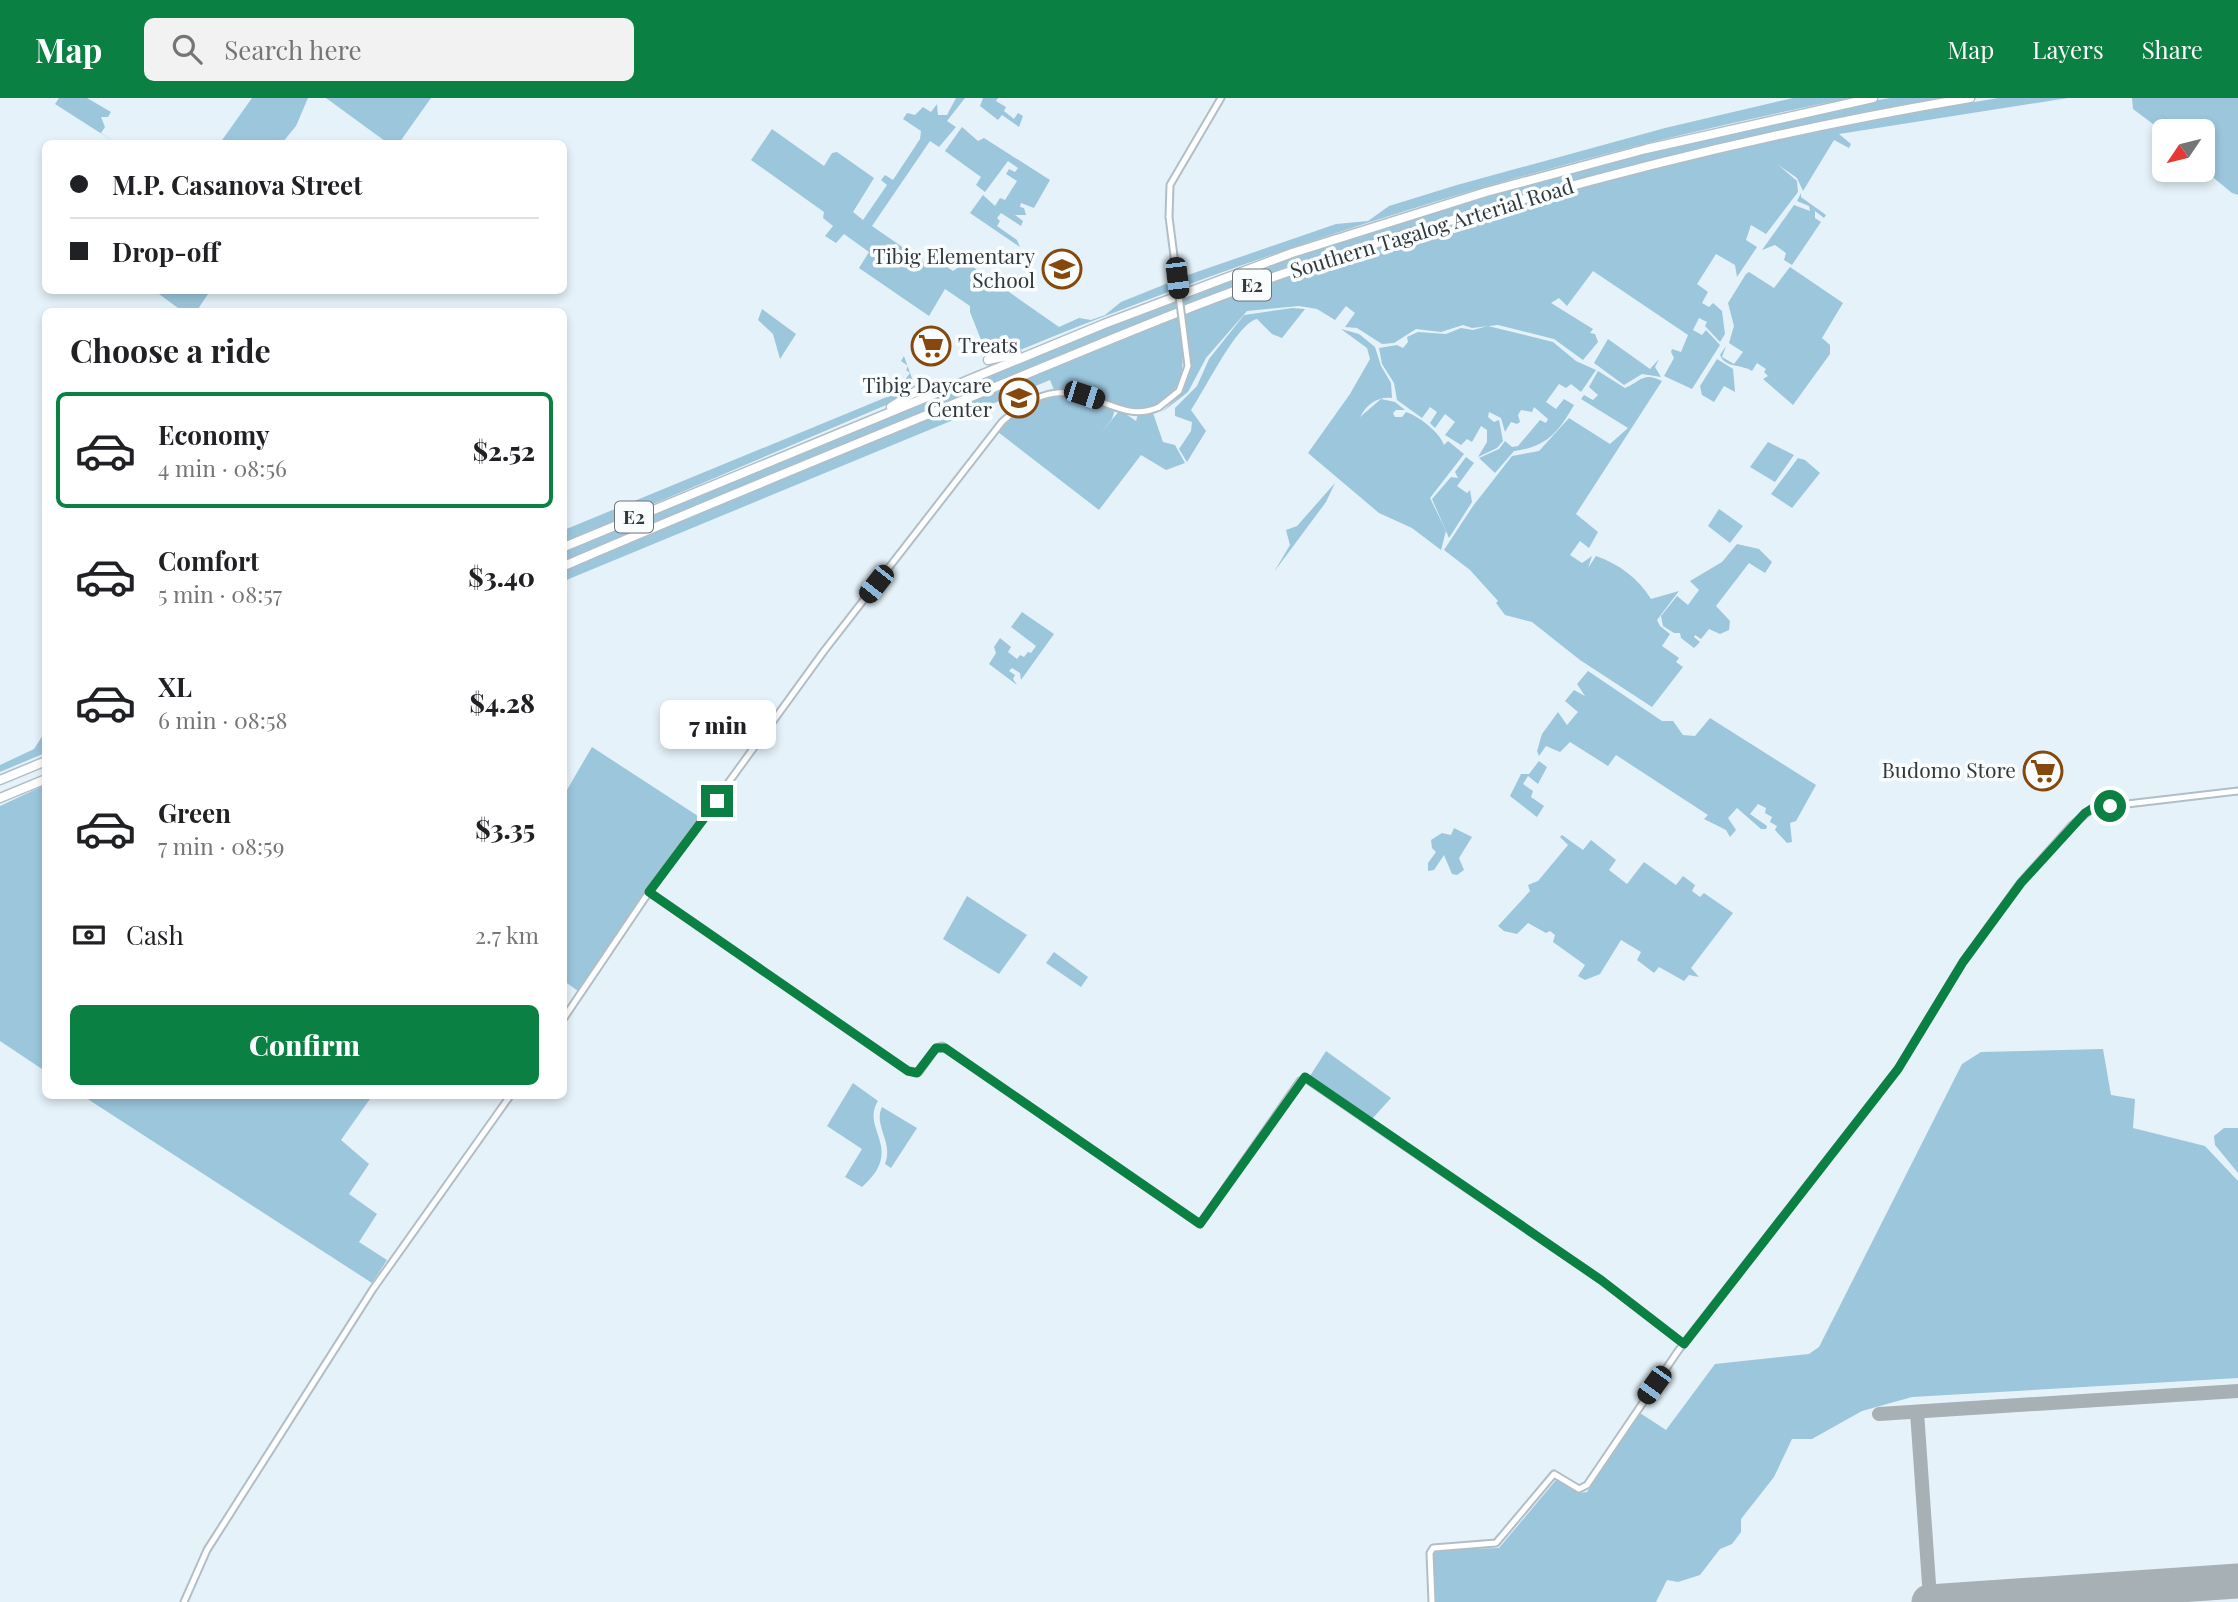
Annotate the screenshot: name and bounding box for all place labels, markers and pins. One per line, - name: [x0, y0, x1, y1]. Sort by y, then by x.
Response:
- place label: Tibig Elementary School: [873, 241, 1035, 293]
- school or university icon: Tibig Elementary School: [1041, 248, 1083, 290]
- supermarket icon: Treats: [910, 325, 952, 367]
- place label: Treats: [958, 330, 1018, 358]
- place label: Tibig Daycare Center: [862, 370, 993, 422]
- school or university icon: Tibig Daycare Center: [998, 377, 1040, 419]
- supermarket icon: Budomo Store: [2022, 750, 2064, 792]
- place label: Budomo Store: [1882, 755, 2016, 783]

